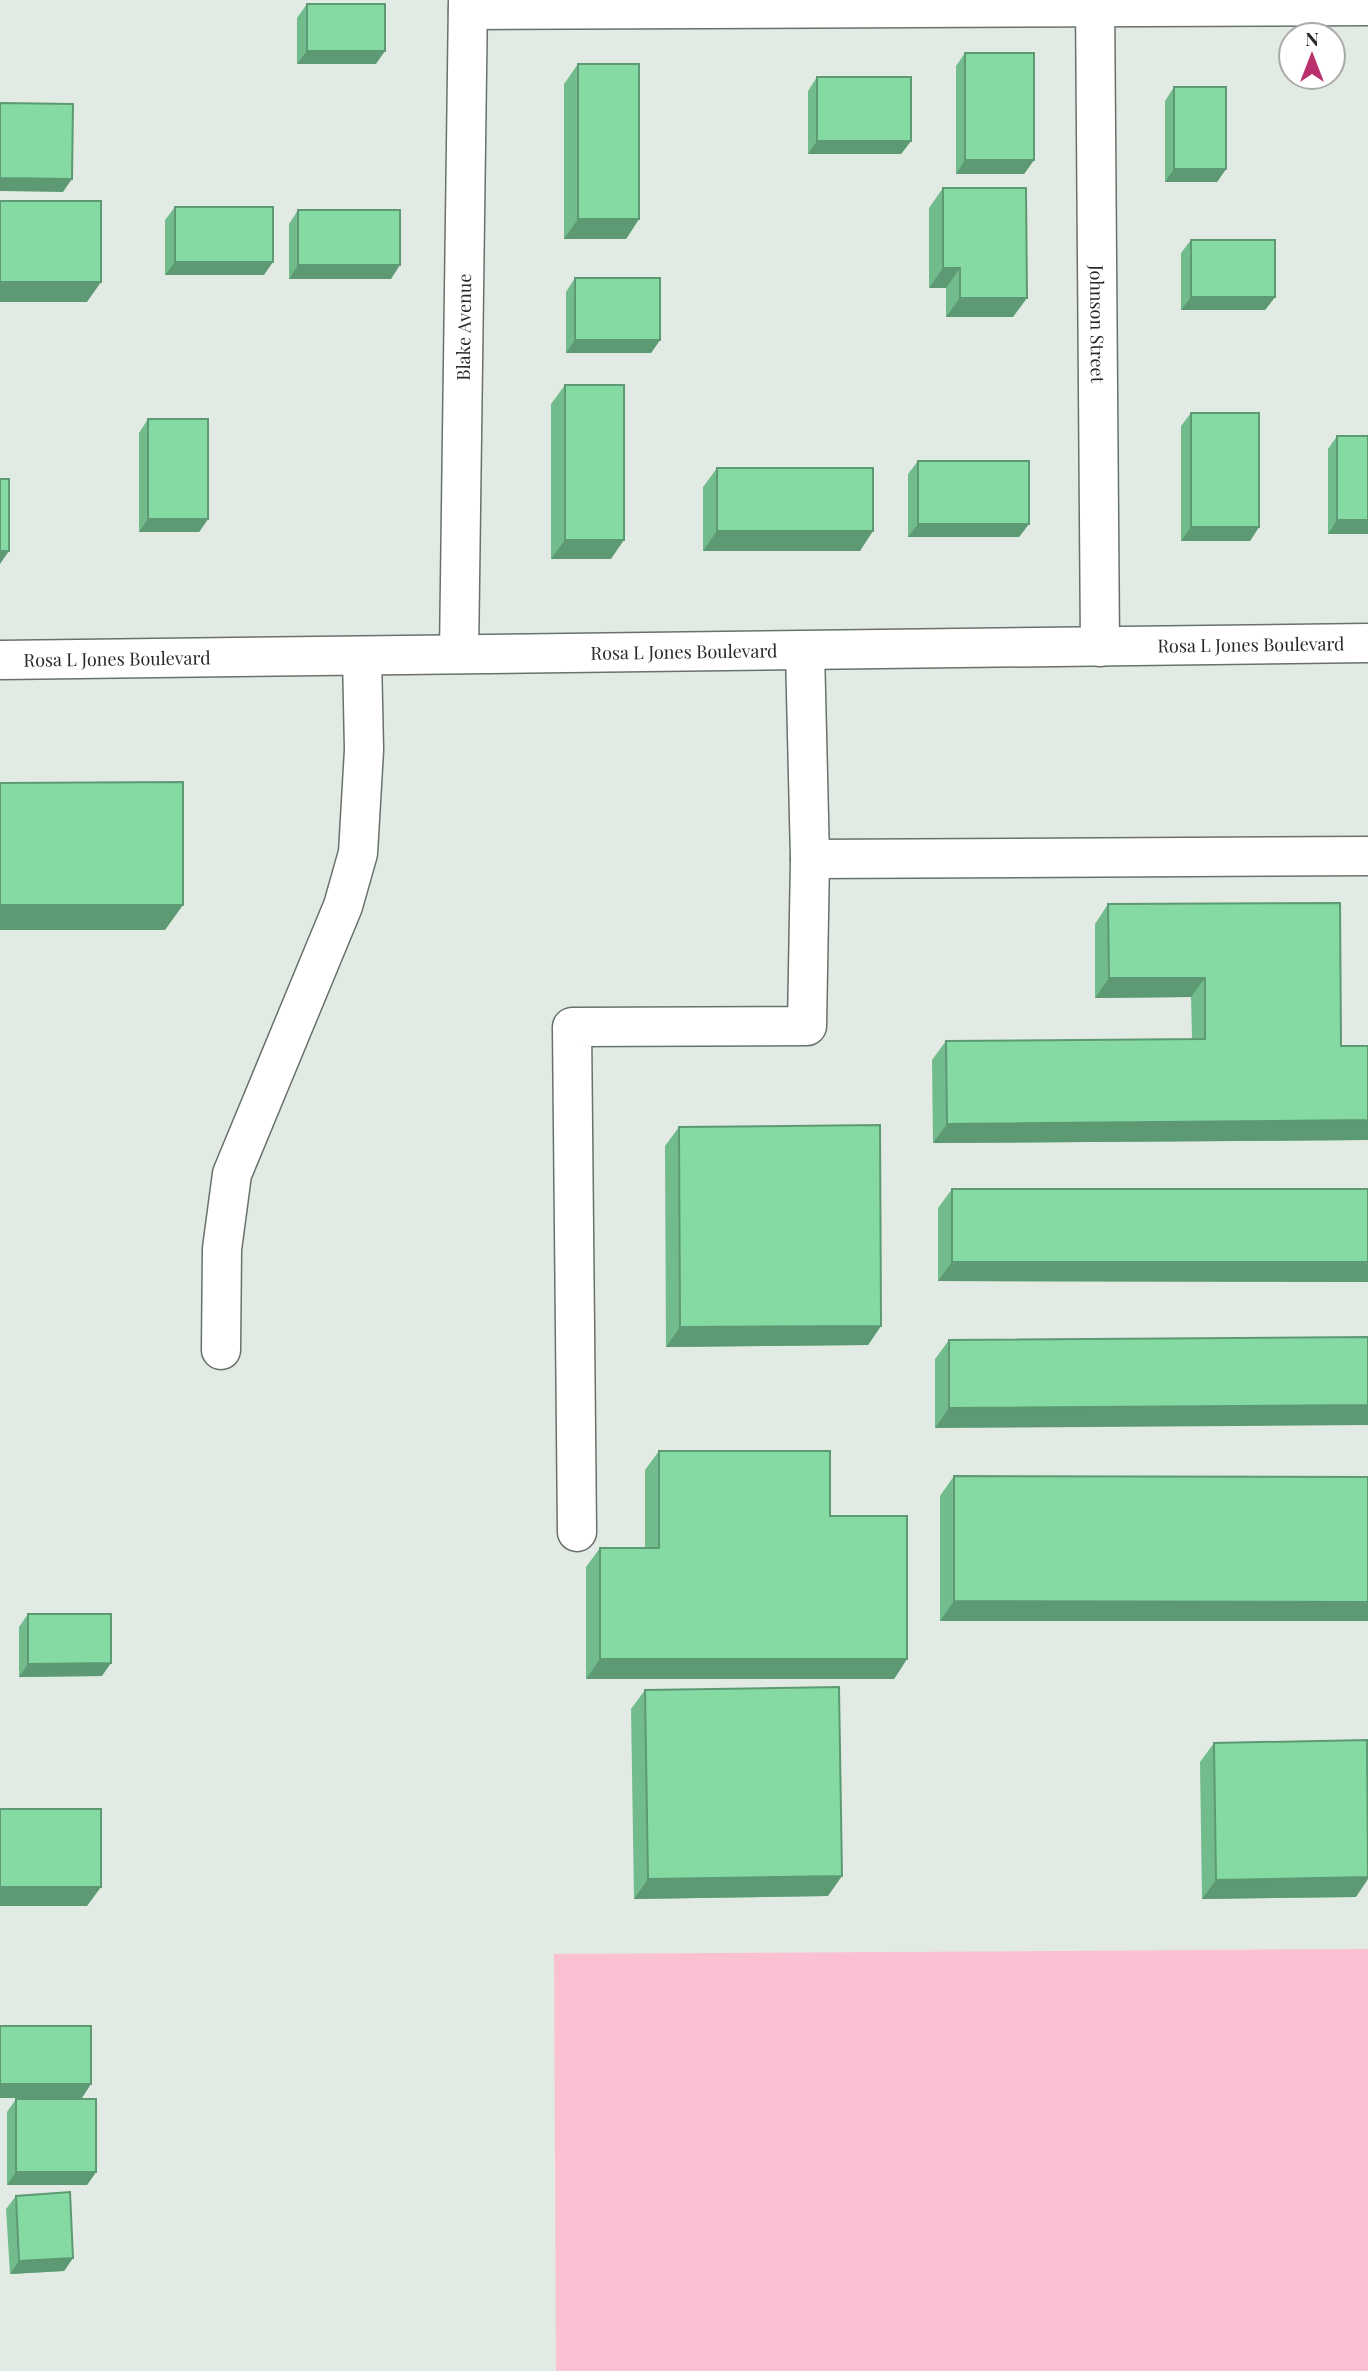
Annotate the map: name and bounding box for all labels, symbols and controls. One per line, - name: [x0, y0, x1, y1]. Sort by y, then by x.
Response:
- north arrow: [1277, 21, 1347, 91]
- text: N: [1305, 25, 1319, 51]
- street label: Johnson Street: [1085, 264, 1110, 384]
- street label: Blake Avenue: [451, 273, 476, 381]
- street label: Rosa L Jones Boulevard: [1157, 631, 1345, 658]
- street label: Rosa L Jones Boulevard: [590, 638, 778, 665]
- street label: Rosa L Jones Boulevard: [23, 645, 211, 672]

